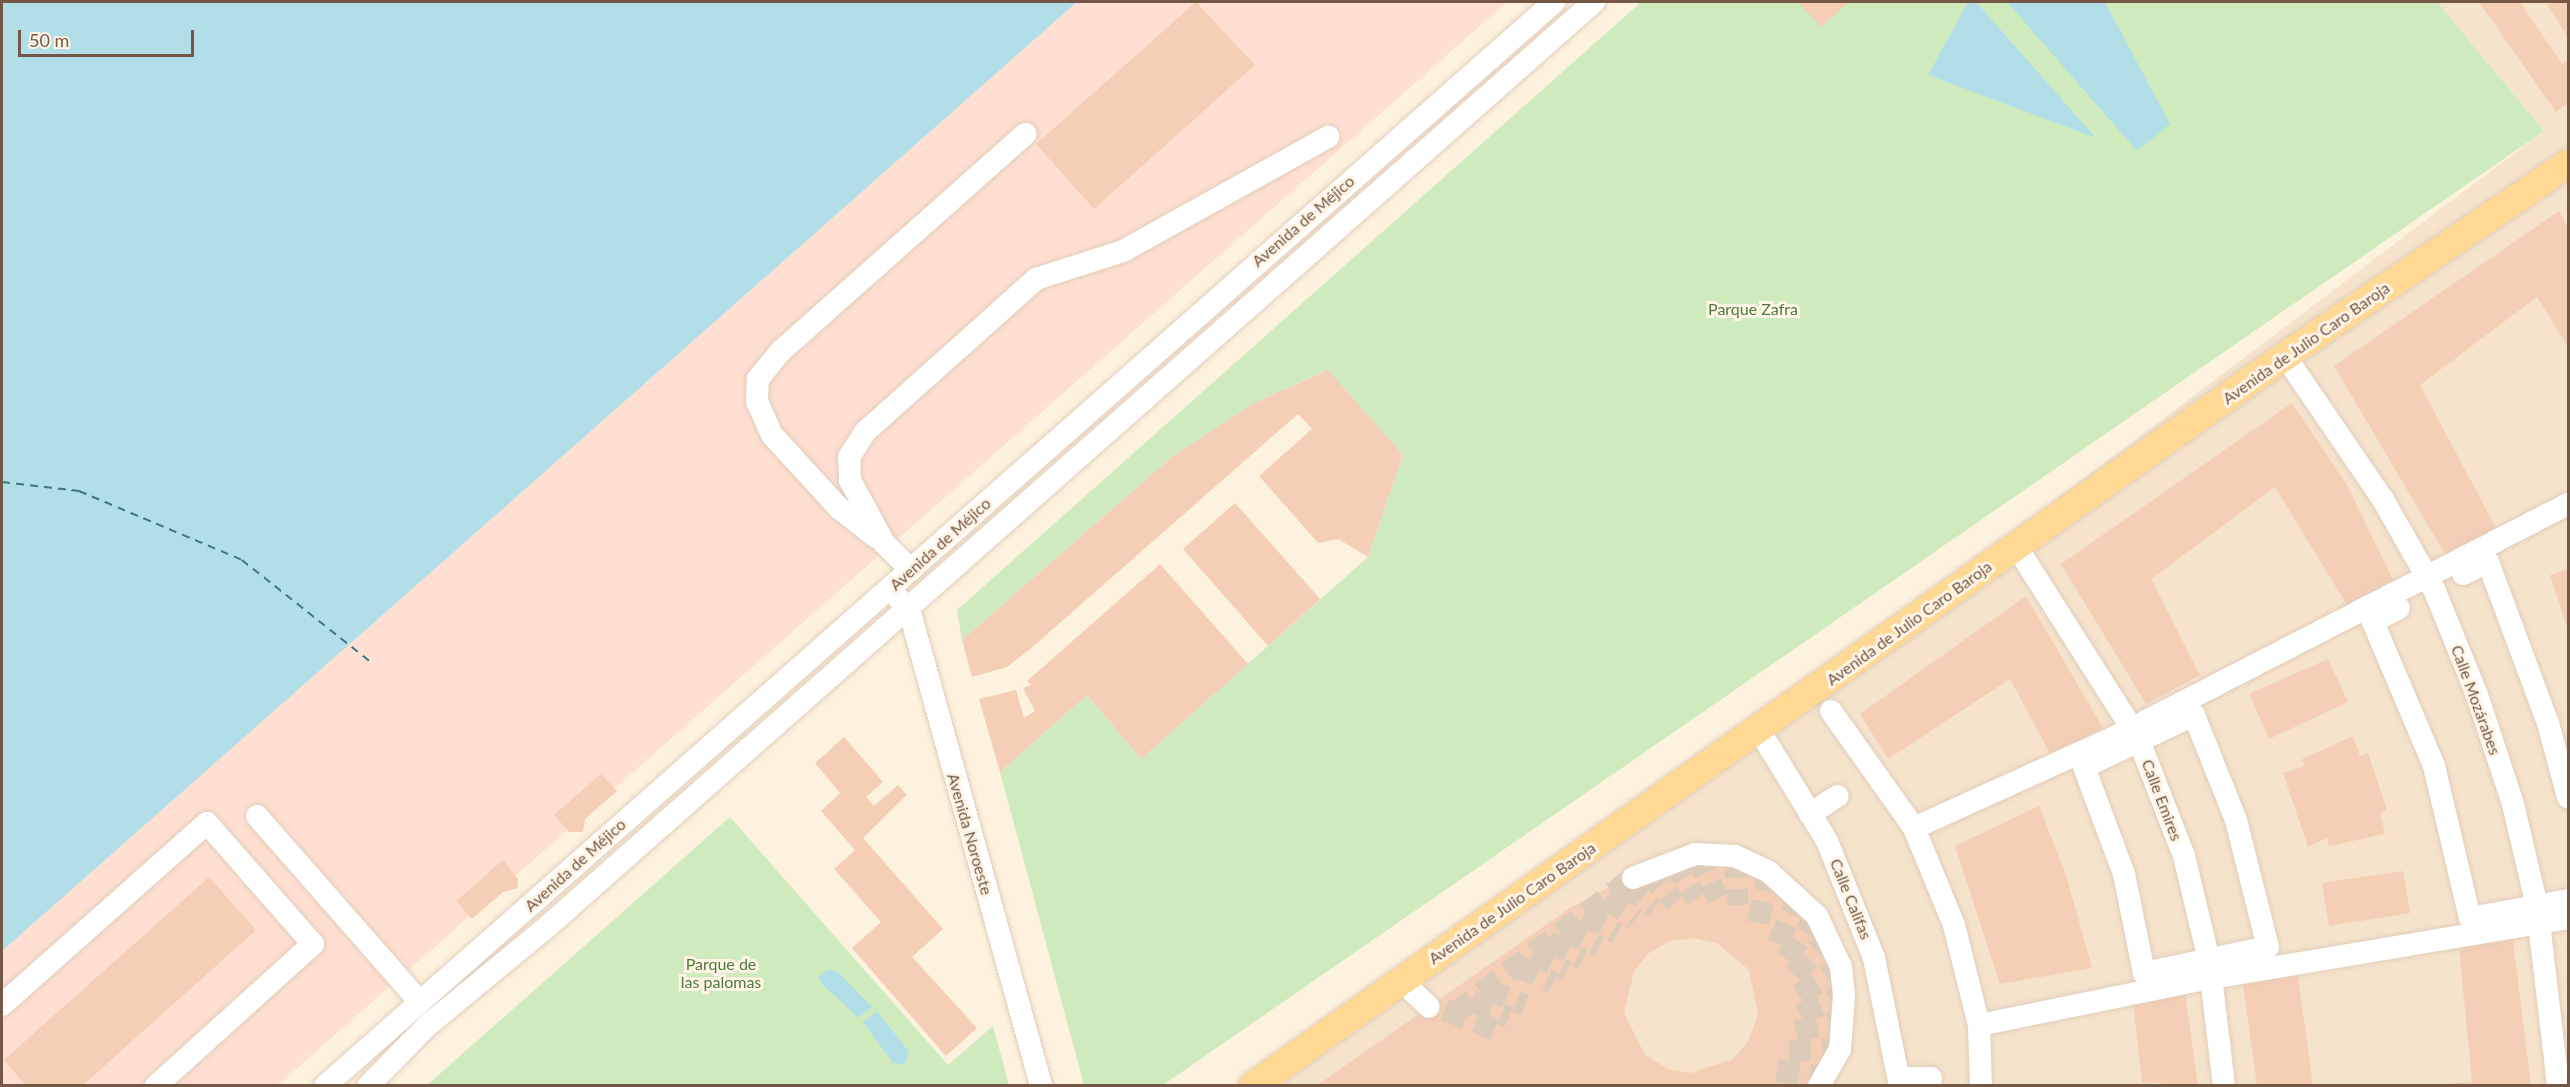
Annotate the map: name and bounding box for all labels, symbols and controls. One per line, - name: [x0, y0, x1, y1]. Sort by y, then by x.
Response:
- scale bar: [21, 18, 196, 56]
- text: 50 m: [29, 29, 69, 51]
- street label: Avenida de Méjico: [1248, 171, 1358, 271]
- street label: Avenida de Julio Caro Baroja: [2219, 278, 2393, 408]
- park label: Parque Zafra: [1708, 299, 1798, 319]
- street label: Avenida de Méjico: [886, 494, 994, 594]
- street label: Avenida de Julio Caro Baroja: [1822, 556, 1996, 690]
- street label: Calle Mozárabes: [2447, 642, 2505, 758]
- street label: Calle Emires: [2138, 757, 2186, 843]
- street label: Avenida Noroeste: [943, 771, 997, 897]
- street label: Avenida de Méjico: [521, 815, 629, 915]
- street label: Avenida de Julio Caro Baroja: [1425, 838, 1599, 968]
- street label: Calle Califas: [1826, 856, 1876, 942]
- park label: Parque de las palomas: [681, 954, 761, 992]

